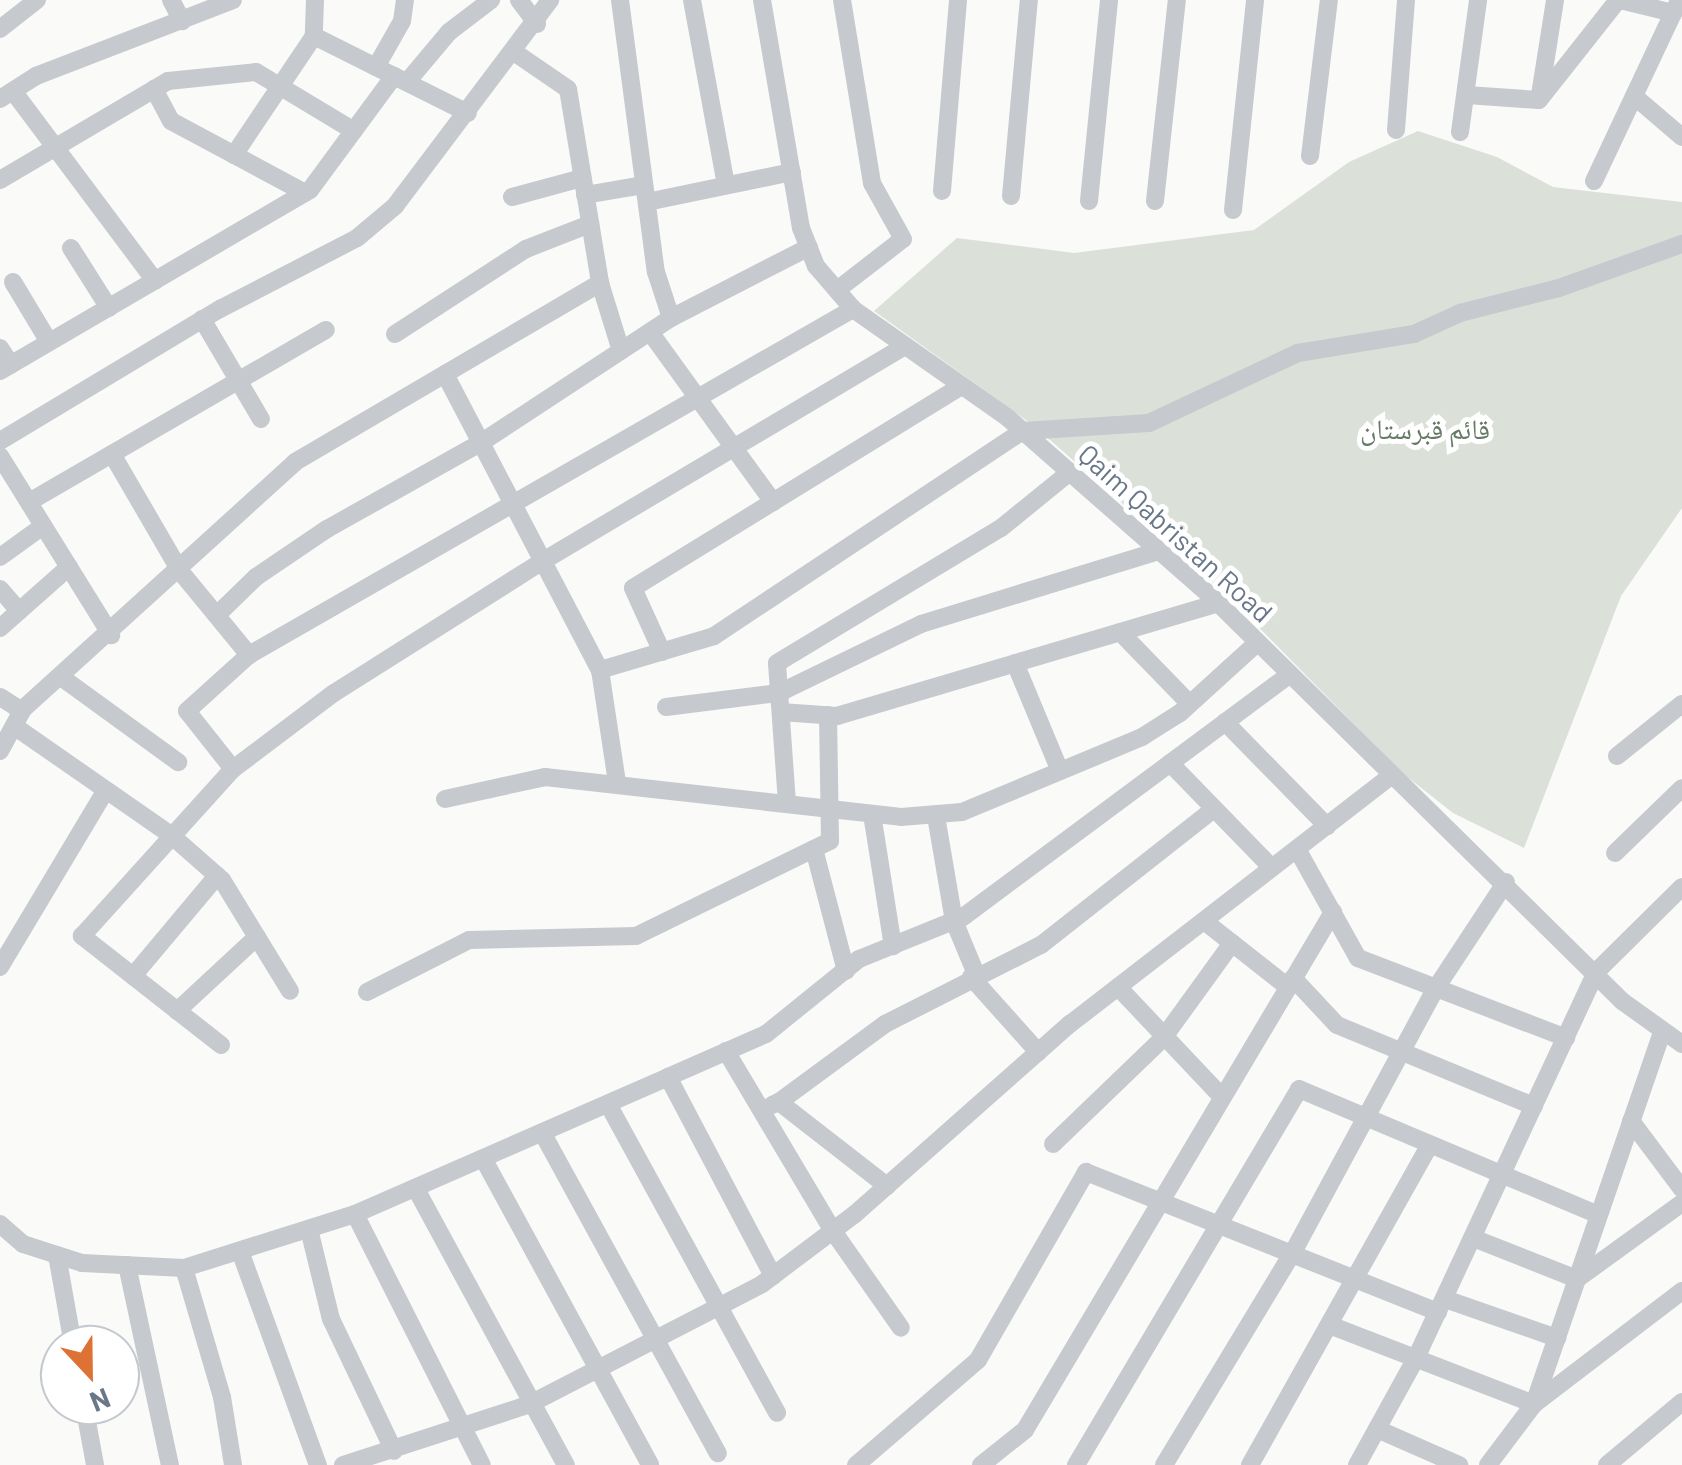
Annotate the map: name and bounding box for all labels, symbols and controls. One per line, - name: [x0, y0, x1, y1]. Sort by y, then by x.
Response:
- park label: قائم قبرستان: [1360, 411, 1490, 445]
- street label: Qaim Qabristan Road: [1072, 437, 1280, 629]
- north arrow: [40, 1325, 140, 1425]
- text: N: [85, 1382, 115, 1420]

